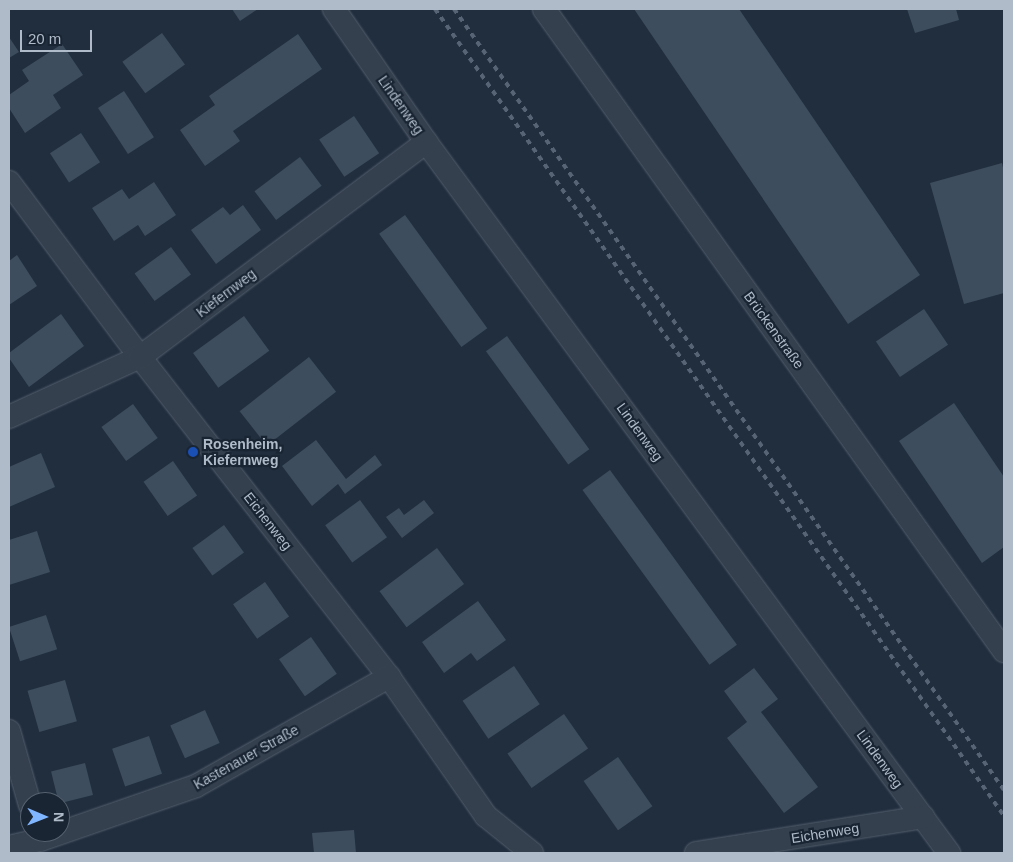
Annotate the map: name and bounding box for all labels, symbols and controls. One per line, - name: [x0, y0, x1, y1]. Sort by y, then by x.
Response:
- scale bar: [22, 20, 95, 52]
- text: 20 m: [28, 30, 61, 47]
- street label: Lindenweg: [375, 72, 427, 138]
- street label: Kiefernweg: [193, 265, 259, 321]
- street label: Brückenstraße: [740, 288, 808, 372]
- street label: Lindenweg: [613, 400, 667, 464]
- place label: Rosenheim, Kiefernweg: [203, 436, 282, 468]
- marker: Rosenheim, Kiefernweg: [187, 446, 199, 458]
- street label: Eichenweg: [240, 489, 296, 553]
- street label: Kastenauer Straße: [191, 721, 301, 793]
- street label: Lindenweg: [853, 727, 907, 791]
- north arrow: [20, 792, 70, 842]
- text: N: [51, 812, 67, 822]
- street label: Eichenweg: [790, 819, 860, 847]

